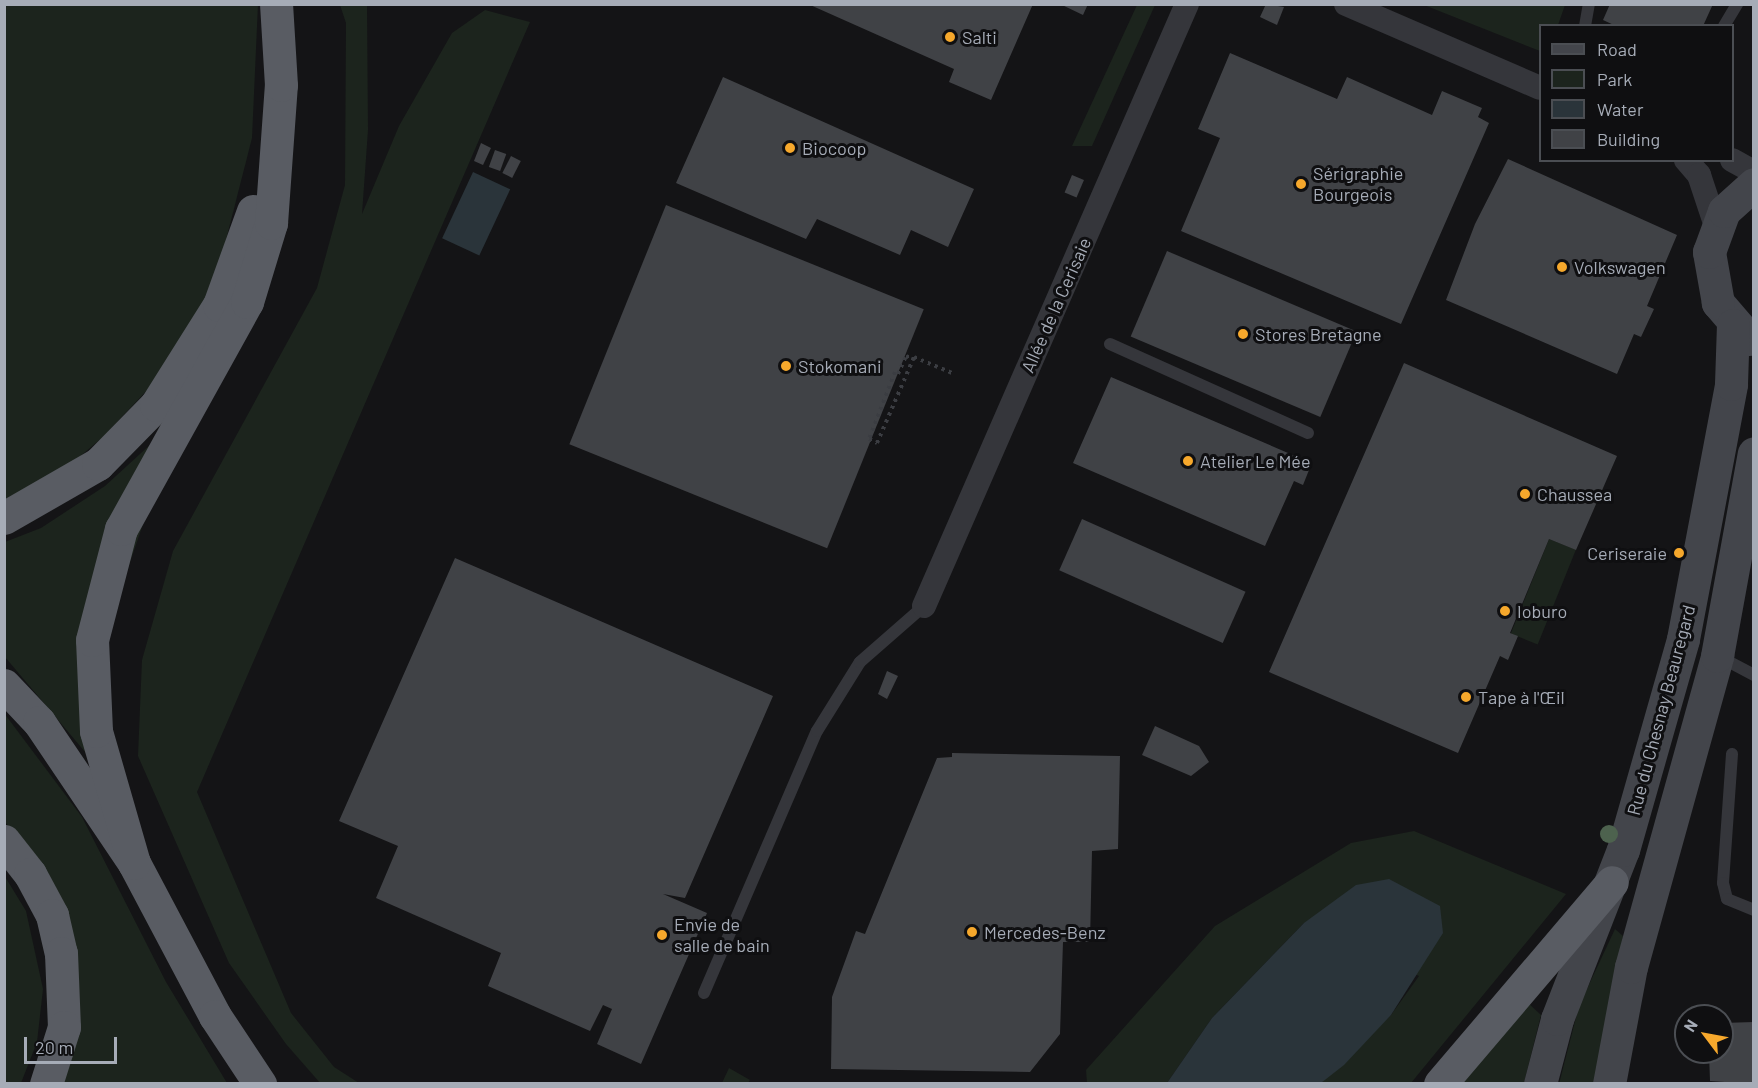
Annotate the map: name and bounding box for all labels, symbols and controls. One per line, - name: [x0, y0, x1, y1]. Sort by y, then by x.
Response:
- legend: [1539, 24, 1734, 162]
- place label: Salti: [962, 26, 997, 48]
- marker: Salti: [943, 30, 957, 44]
- text: Road: [1597, 38, 1637, 60]
- text: Park: [1597, 68, 1632, 90]
- text: Water: [1597, 98, 1644, 120]
- text: Building: [1597, 128, 1660, 150]
- place label: Biocoop: [802, 137, 867, 159]
- marker: Biocoop: [783, 141, 797, 155]
- place label: Sérigraphie Bourgeois: [1313, 163, 1403, 206]
- marker: Sérigraphie Bourgeois: [1294, 177, 1308, 191]
- street label: Allée de la Cerisaie: [1017, 234, 1095, 376]
- place label: Volkswagen: [1574, 256, 1666, 278]
- marker: Volkswagen: [1555, 260, 1569, 274]
- place label: Stores Bretagne: [1255, 323, 1382, 345]
- marker: Stores Bretagne: [1236, 327, 1250, 341]
- place label: Stokomani: [798, 355, 881, 377]
- marker: Stokomani: [779, 359, 793, 373]
- place label: Atelier Le Mée: [1200, 450, 1311, 472]
- marker: Atelier Le Mée: [1181, 454, 1195, 468]
- place label: Chaussea: [1537, 483, 1612, 505]
- marker: Chaussea: [1518, 487, 1532, 501]
- place label: Ceriseraie: [1587, 542, 1667, 564]
- marker: Ceriseraie: [1672, 546, 1686, 560]
- place label: Ioburo: [1517, 600, 1567, 622]
- street label: Rue du Chesnay Beauregard: [1622, 602, 1700, 818]
- marker: Ioburo: [1498, 604, 1512, 618]
- place label: Tape à l'Œil: [1478, 686, 1565, 708]
- marker: Tape à l'Œil: [1459, 690, 1473, 704]
- place label: Envie de salle de bain: [674, 914, 770, 956]
- place label: Mercedes-Benz: [984, 921, 1105, 943]
- marker: Mercedes-Benz: [965, 925, 979, 939]
- marker: Envie de salle de bain: [655, 928, 669, 942]
- north arrow: [1674, 1004, 1734, 1064]
- text: N: [1679, 1016, 1701, 1035]
- scale bar: [27, 1025, 120, 1063]
- text: 20 m: [35, 1036, 73, 1058]

